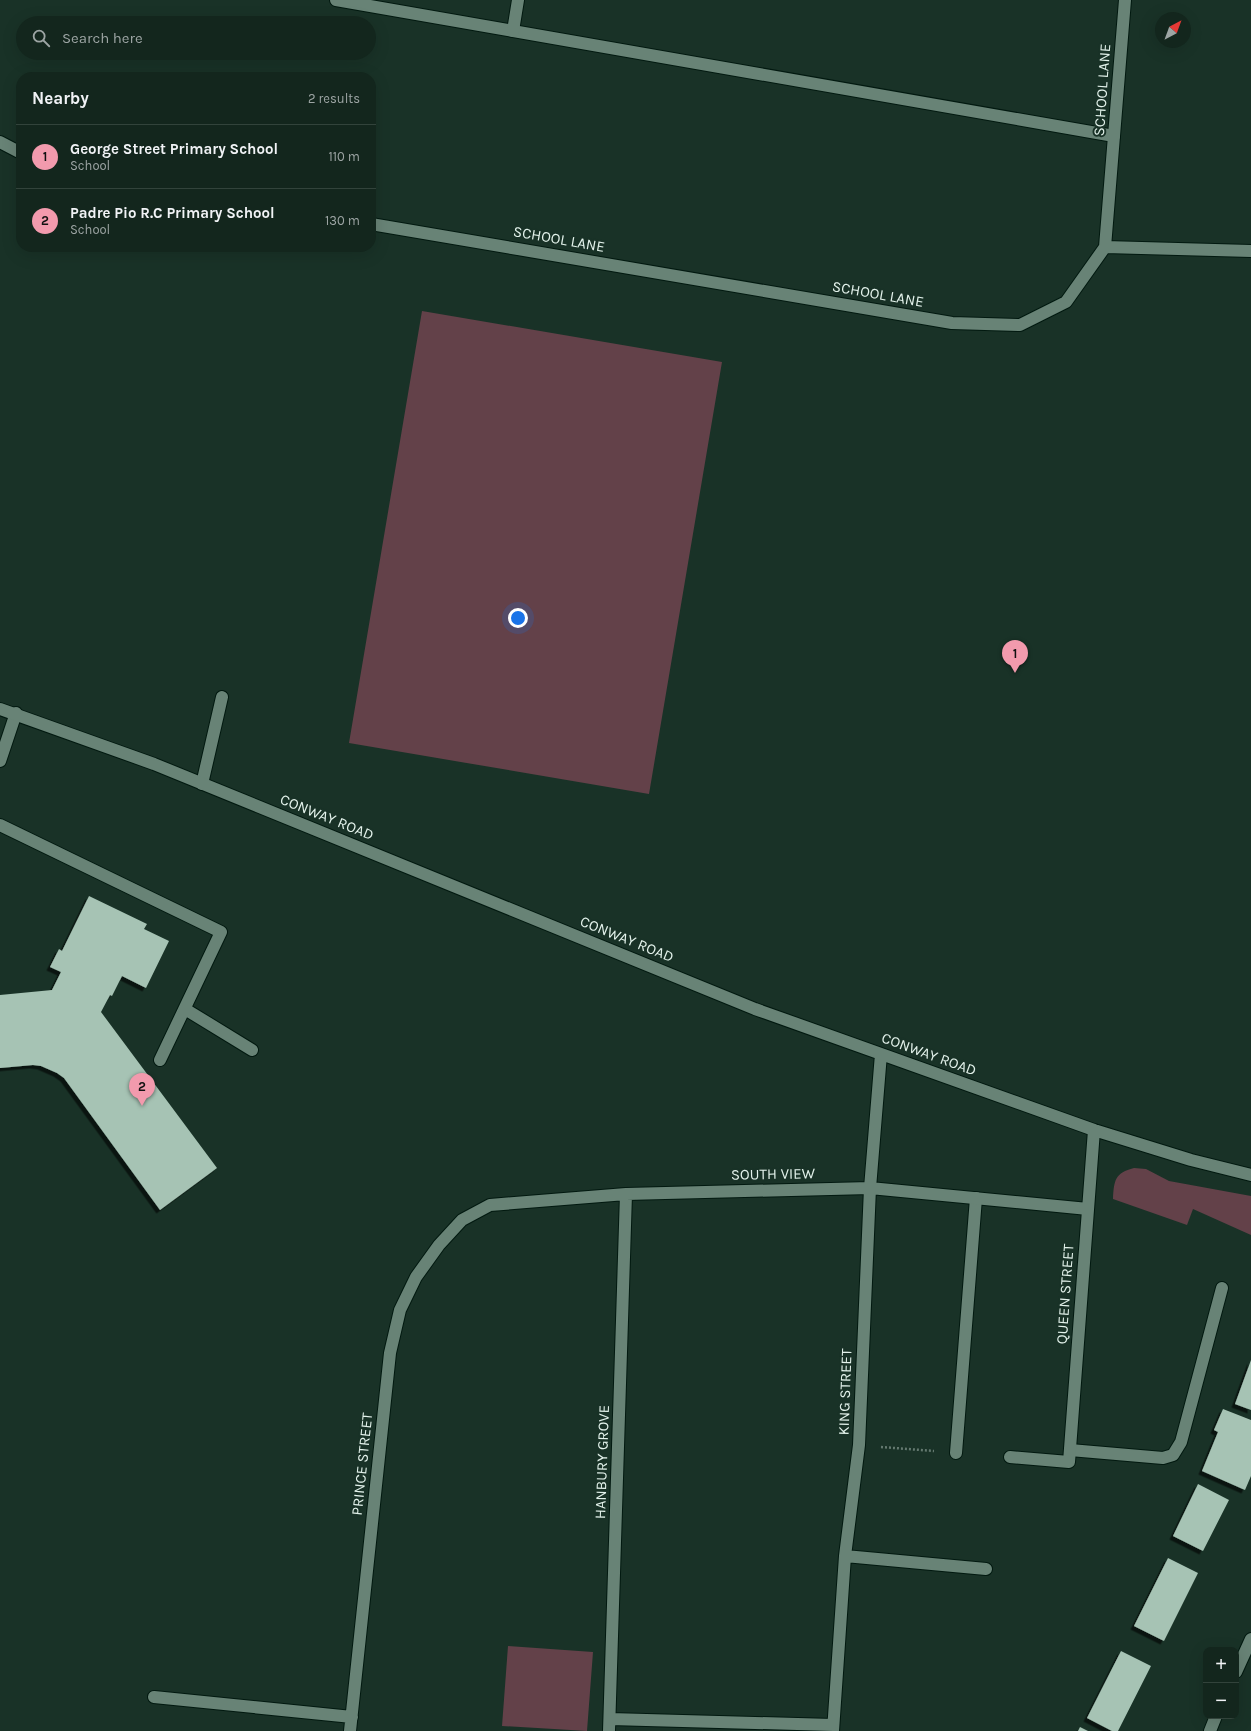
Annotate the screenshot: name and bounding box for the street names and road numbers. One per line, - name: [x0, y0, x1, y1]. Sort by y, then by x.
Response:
- street label: SCHOOL LANE: [1090, 43, 1114, 137]
- street label: SCHOOL LANE: [512, 222, 606, 256]
- street label: SCHOOL LANE: [831, 277, 925, 311]
- street label: CONWAY ROAD: [278, 790, 376, 844]
- street label: CONWAY ROAD: [578, 912, 676, 966]
- street label: CONWAY ROAD: [879, 1029, 979, 1079]
- street label: SOUTH VIEW: [731, 1164, 816, 1184]
- street label: QUEEN STREET: [1053, 1243, 1078, 1345]
- street label: KING STREET: [834, 1348, 856, 1436]
- street label: HANBURY GROVE: [591, 1405, 613, 1519]
- street label: PRINCE STREET: [348, 1411, 376, 1516]

